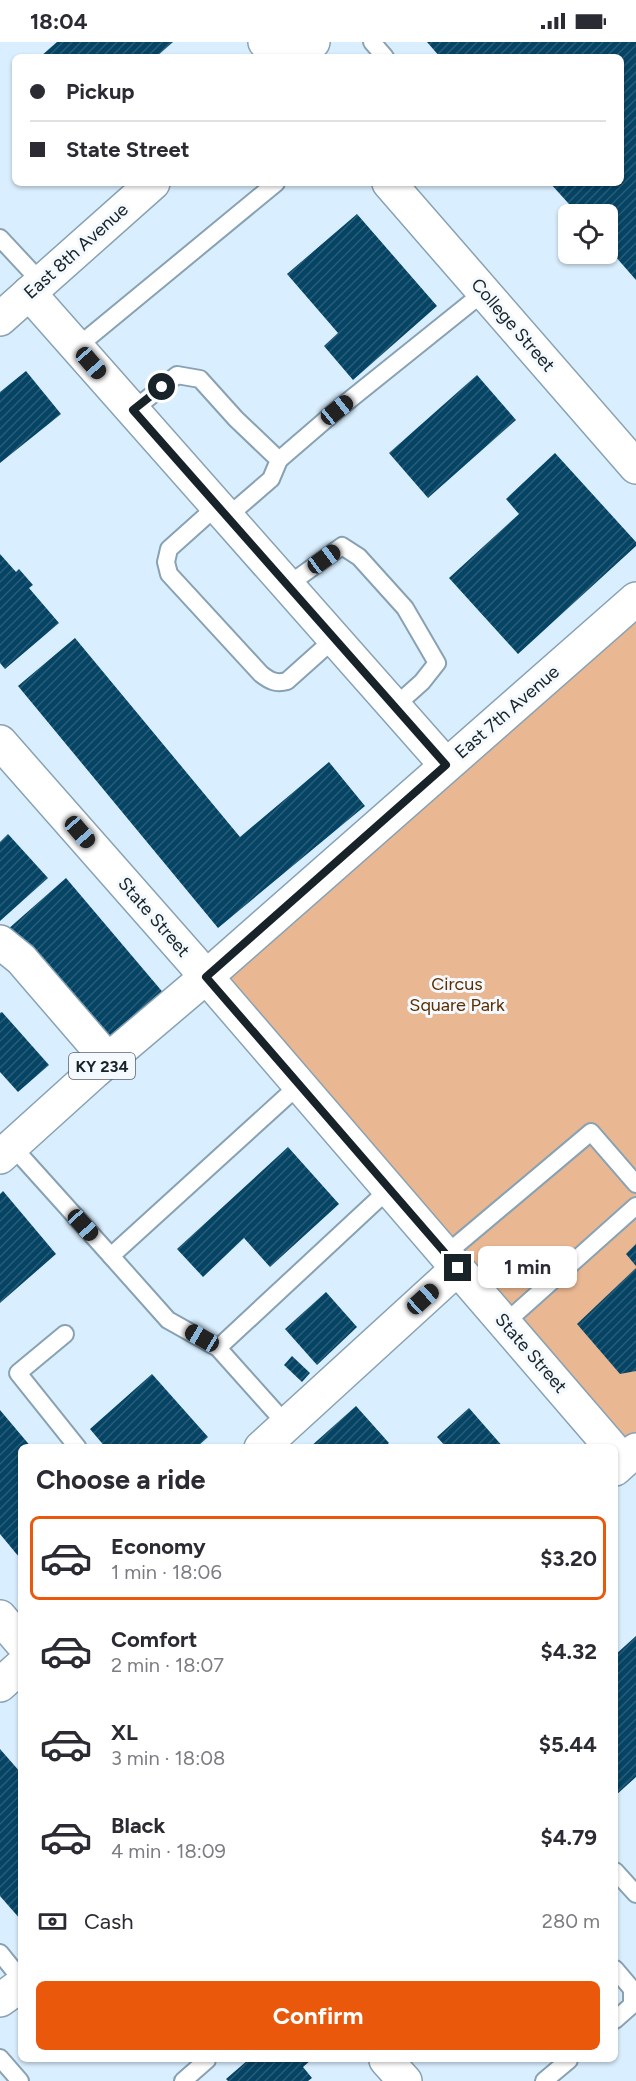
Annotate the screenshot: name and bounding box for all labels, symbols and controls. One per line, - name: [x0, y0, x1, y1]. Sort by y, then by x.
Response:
- text: 18:04: [30, 8, 88, 35]
- text: Pickup: [66, 78, 135, 105]
- text: State Street: [66, 136, 190, 163]
- street label: East 8th Avenue: [19, 198, 133, 304]
- map controls: [558, 204, 618, 264]
- button: locate: [558, 204, 618, 264]
- street label: College Street: [467, 274, 560, 376]
- car: [72, 344, 110, 382]
- route start: [148, 373, 175, 400]
- car: [317, 392, 357, 428]
- car: [304, 541, 344, 577]
- street label: East 7th Avenue: [450, 661, 564, 763]
- car: [61, 813, 99, 851]
- street label: State Street: [113, 873, 195, 961]
- park label: Circus Square Park: [409, 973, 505, 1016]
- road number: KY 234: [69, 1053, 135, 1079]
- car: [64, 1206, 102, 1244]
- callout: 1 min: [479, 1247, 578, 1289]
- route end: [444, 1254, 471, 1281]
- text: 1 min: [504, 1255, 551, 1279]
- car: [404, 1280, 442, 1318]
- street label: State Street: [490, 1309, 572, 1397]
- car: [182, 1321, 222, 1355]
- text: Choose a ride: [36, 1463, 205, 1496]
- icon: car: [39, 1531, 93, 1585]
- text: Economy: [111, 1533, 206, 1560]
- text: $3.20: [540, 1545, 597, 1572]
- text: 1 min · 18:06: [111, 1560, 222, 1584]
- icon: car: [39, 1624, 93, 1678]
- text: Comfort: [111, 1626, 197, 1653]
- text: $4.32: [540, 1638, 597, 1665]
- text: 2 min · 18:07: [111, 1653, 224, 1677]
- icon: car: [39, 1717, 93, 1771]
- text: XL: [111, 1719, 138, 1746]
- text: $5.44: [539, 1731, 597, 1758]
- text: 3 min · 18:08: [111, 1746, 225, 1770]
- icon: car: [39, 1810, 93, 1864]
- text: Black: [111, 1812, 165, 1839]
- text: $4.79: [540, 1824, 597, 1851]
- text: 4 min · 18:09: [111, 1839, 226, 1863]
- icon: cash: [36, 1905, 69, 1938]
- text: Cash: [84, 1908, 134, 1935]
- text: 280 m: [542, 1909, 600, 1933]
- button: Confirm: [36, 1981, 600, 2050]

